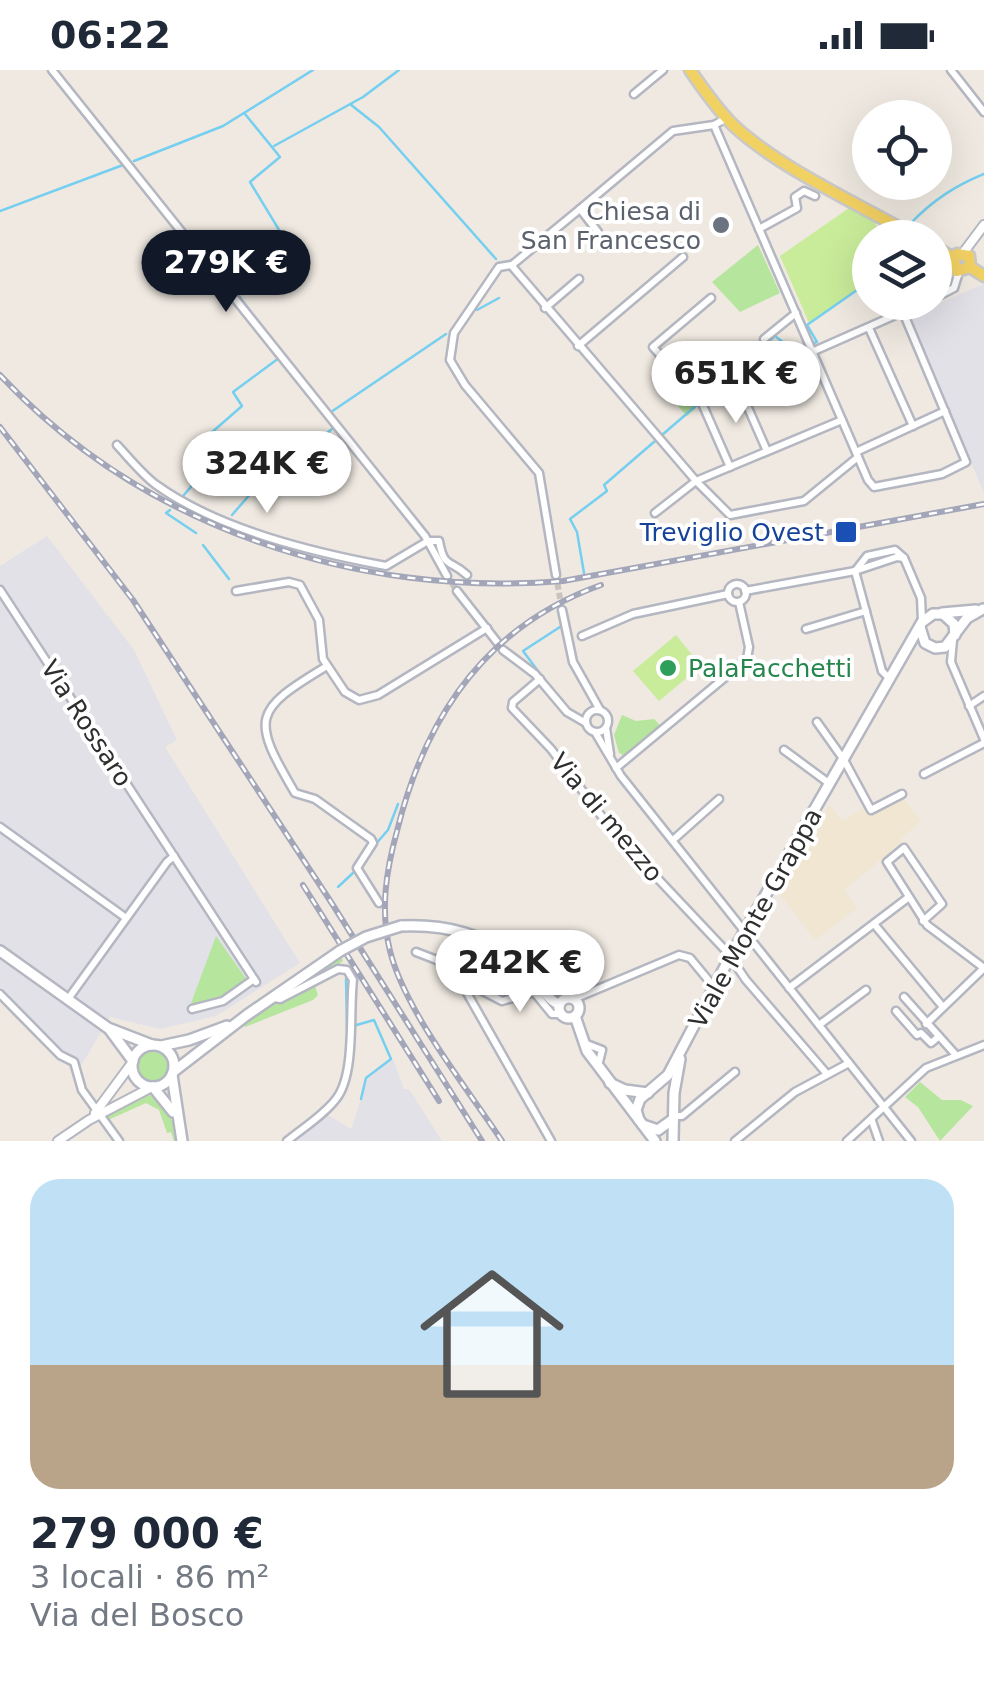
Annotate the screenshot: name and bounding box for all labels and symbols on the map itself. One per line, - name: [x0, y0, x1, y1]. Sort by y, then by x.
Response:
- place label: Chiesa di San Francesco: [521, 197, 701, 255]
- marker: Chiesa di San Francesco: [710, 214, 732, 236]
- pin: 279K €: [145, 230, 307, 315]
- pin: 651K €: [655, 341, 817, 426]
- pin: 324K €: [186, 431, 348, 516]
- place label: Treviglio Ovest: [639, 518, 824, 547]
- marker: Treviglio Ovest: [833, 519, 859, 545]
- place label: PalaFacchetti: [688, 654, 852, 683]
- street label: Via Rossaro: [35, 655, 138, 792]
- marker: PalaFacchetti: [657, 657, 679, 679]
- street label: Via di mezzo: [544, 747, 669, 887]
- street label: Viale Monte Grappa: [683, 803, 828, 1033]
- pin: 242K €: [439, 930, 601, 1015]

